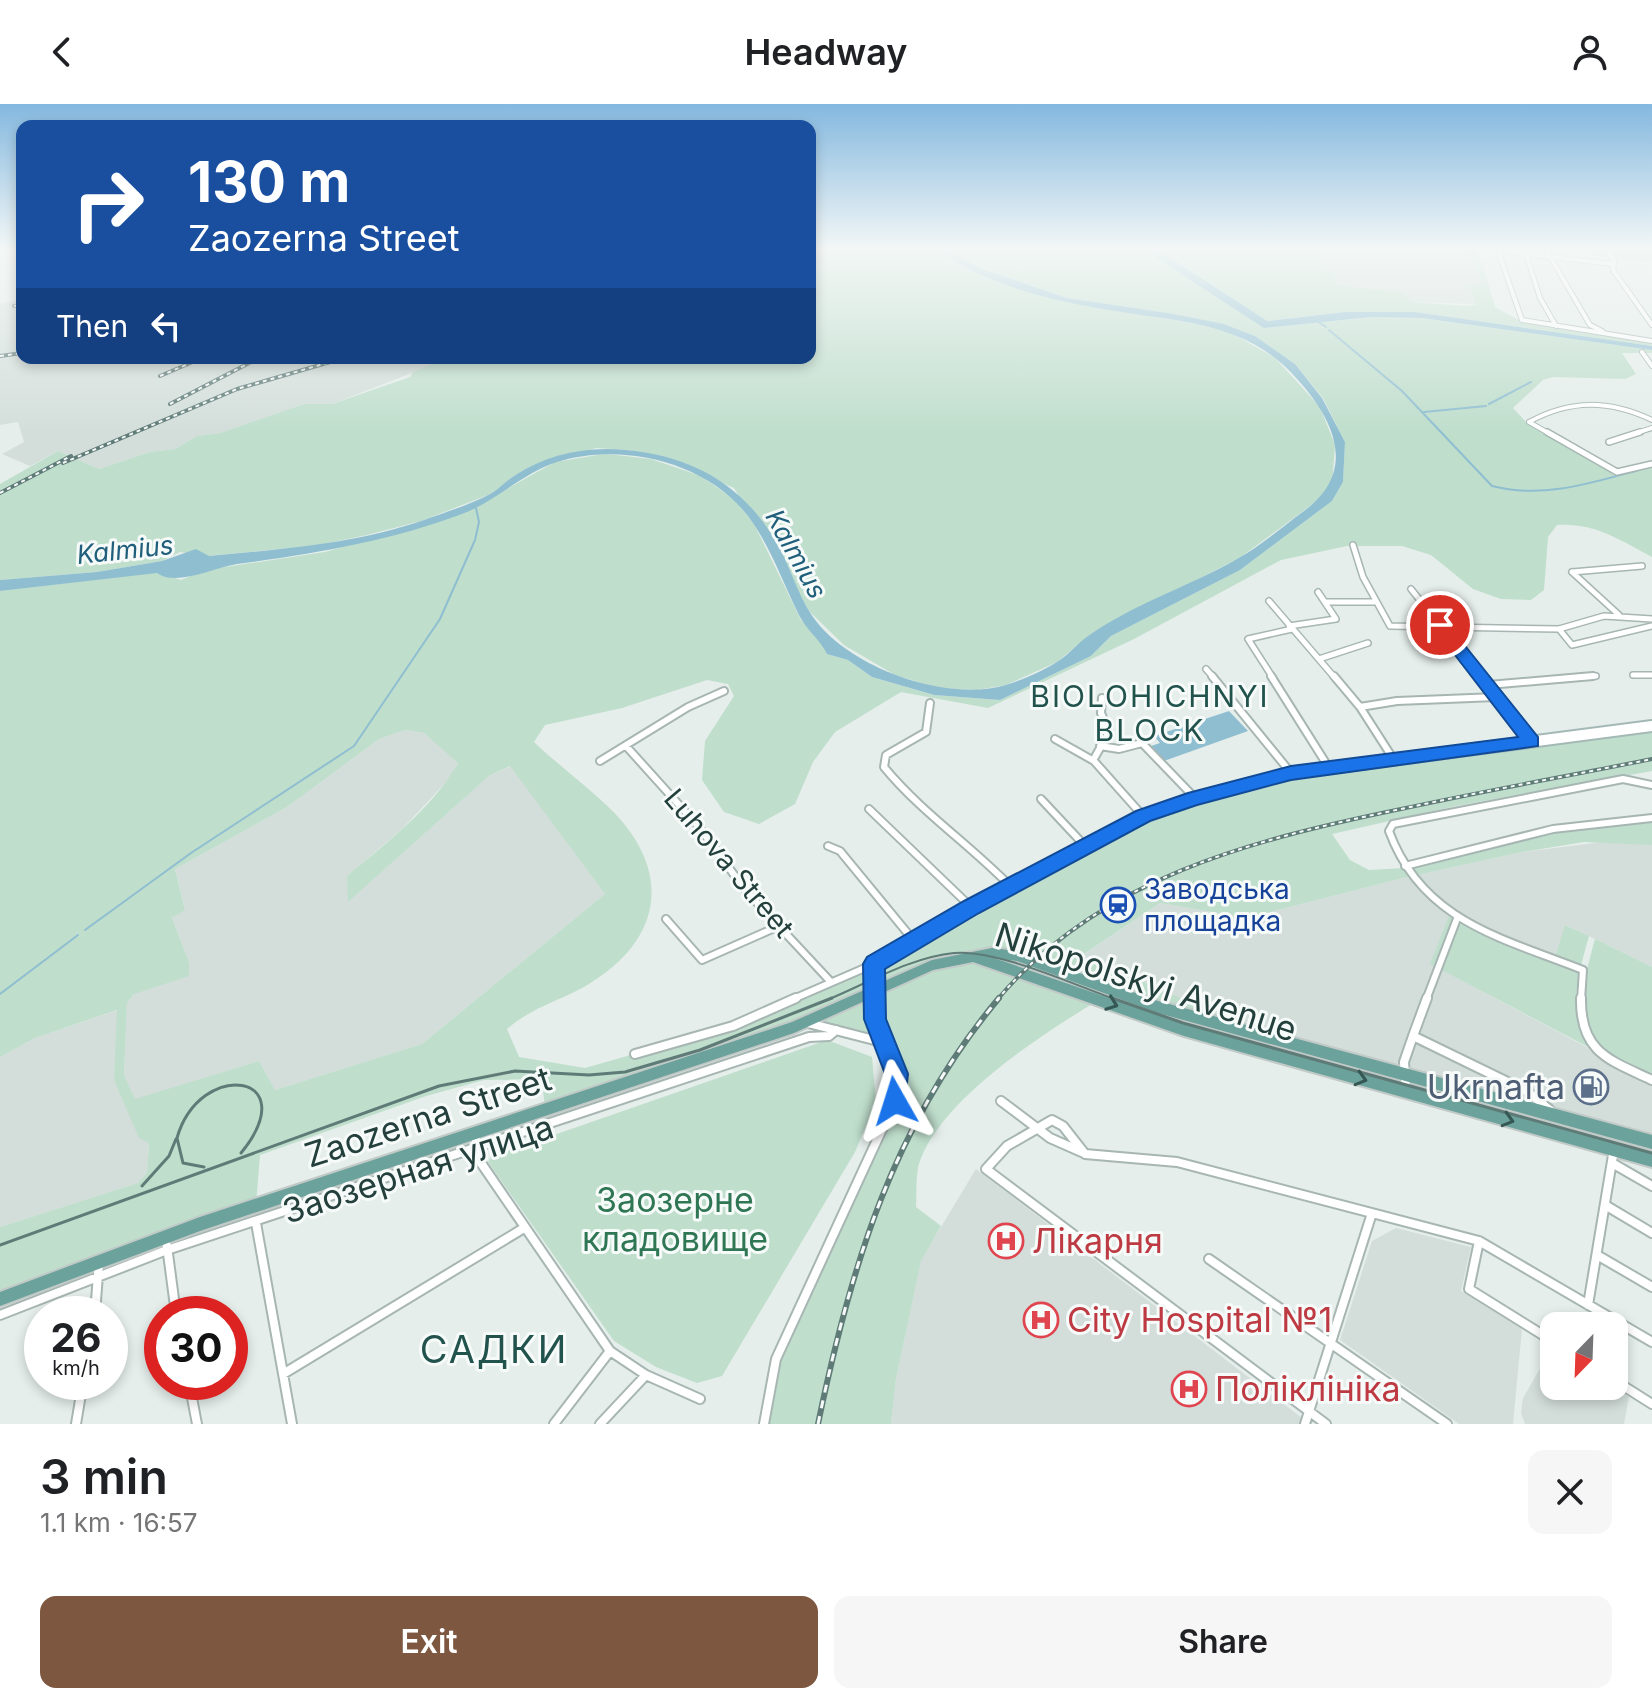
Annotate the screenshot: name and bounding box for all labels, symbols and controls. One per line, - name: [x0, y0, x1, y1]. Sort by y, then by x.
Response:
- icon: back: [40, 30, 84, 74]
- text: Headway: [744, 30, 908, 74]
- icon: person: [1568, 30, 1612, 74]
- text: 130 m: [188, 148, 350, 216]
- icon: right: [56, 152, 160, 256]
- text: Zaozerna Street: [188, 216, 460, 260]
- icon: left: [144, 304, 188, 348]
- text: Then: [56, 308, 128, 344]
- water label: Kalmius: [759, 504, 833, 604]
- water label: Kalmius: [75, 529, 175, 570]
- pin: [1406, 591, 1474, 659]
- icon: arrive: [1418, 603, 1462, 647]
- district label: BIOLOHICHNYI BLOCK: [1030, 678, 1270, 748]
- street label: Luhova Street: [657, 782, 801, 944]
- place label: Заводська площадка: [1144, 872, 1290, 938]
- station icon: Заводська площадка: [1099, 886, 1137, 924]
- street label: Nikopolskyi Avenue: [990, 913, 1302, 1050]
- one-way arrow: [1104, 994, 1118, 1011]
- street label: Zaozerna Street: [300, 1057, 556, 1176]
- position arrow: [853, 1059, 937, 1143]
- place label: Ukrnafta: [1427, 1066, 1565, 1107]
- fuel station icon: Ukrnafta: [1572, 1068, 1610, 1106]
- one-way arrow: [1353, 1070, 1367, 1086]
- street label: Заозерная улица: [277, 1105, 558, 1232]
- one-way arrow: [1501, 1111, 1515, 1127]
- park label: Заозерне кладовище: [582, 1179, 768, 1259]
- place label: Лікарня: [1032, 1220, 1163, 1261]
- hospital icon: Лікарня: [987, 1222, 1025, 1260]
- speed limit sign: 30: [144, 1296, 248, 1400]
- place label: City Hospital №1: [1067, 1299, 1332, 1340]
- hospital icon: City Hospital №1: [1022, 1301, 1060, 1339]
- north arrow: [1540, 1312, 1628, 1400]
- map controls: [1540, 1312, 1628, 1400]
- text: 26: [50, 1313, 102, 1362]
- district label: САДКИ: [420, 1326, 568, 1372]
- text: km/h: [52, 1356, 100, 1380]
- place label: Поліклініка: [1215, 1368, 1401, 1409]
- hospital icon: Поліклініка: [1170, 1370, 1208, 1408]
- text: 3 min: [40, 1447, 168, 1506]
- button: close: [1528, 1450, 1612, 1534]
- text: 1.1 km · 16:57: [40, 1507, 198, 1538]
- button: Exit: [40, 1596, 818, 1688]
- button: Share: [834, 1596, 1612, 1688]

